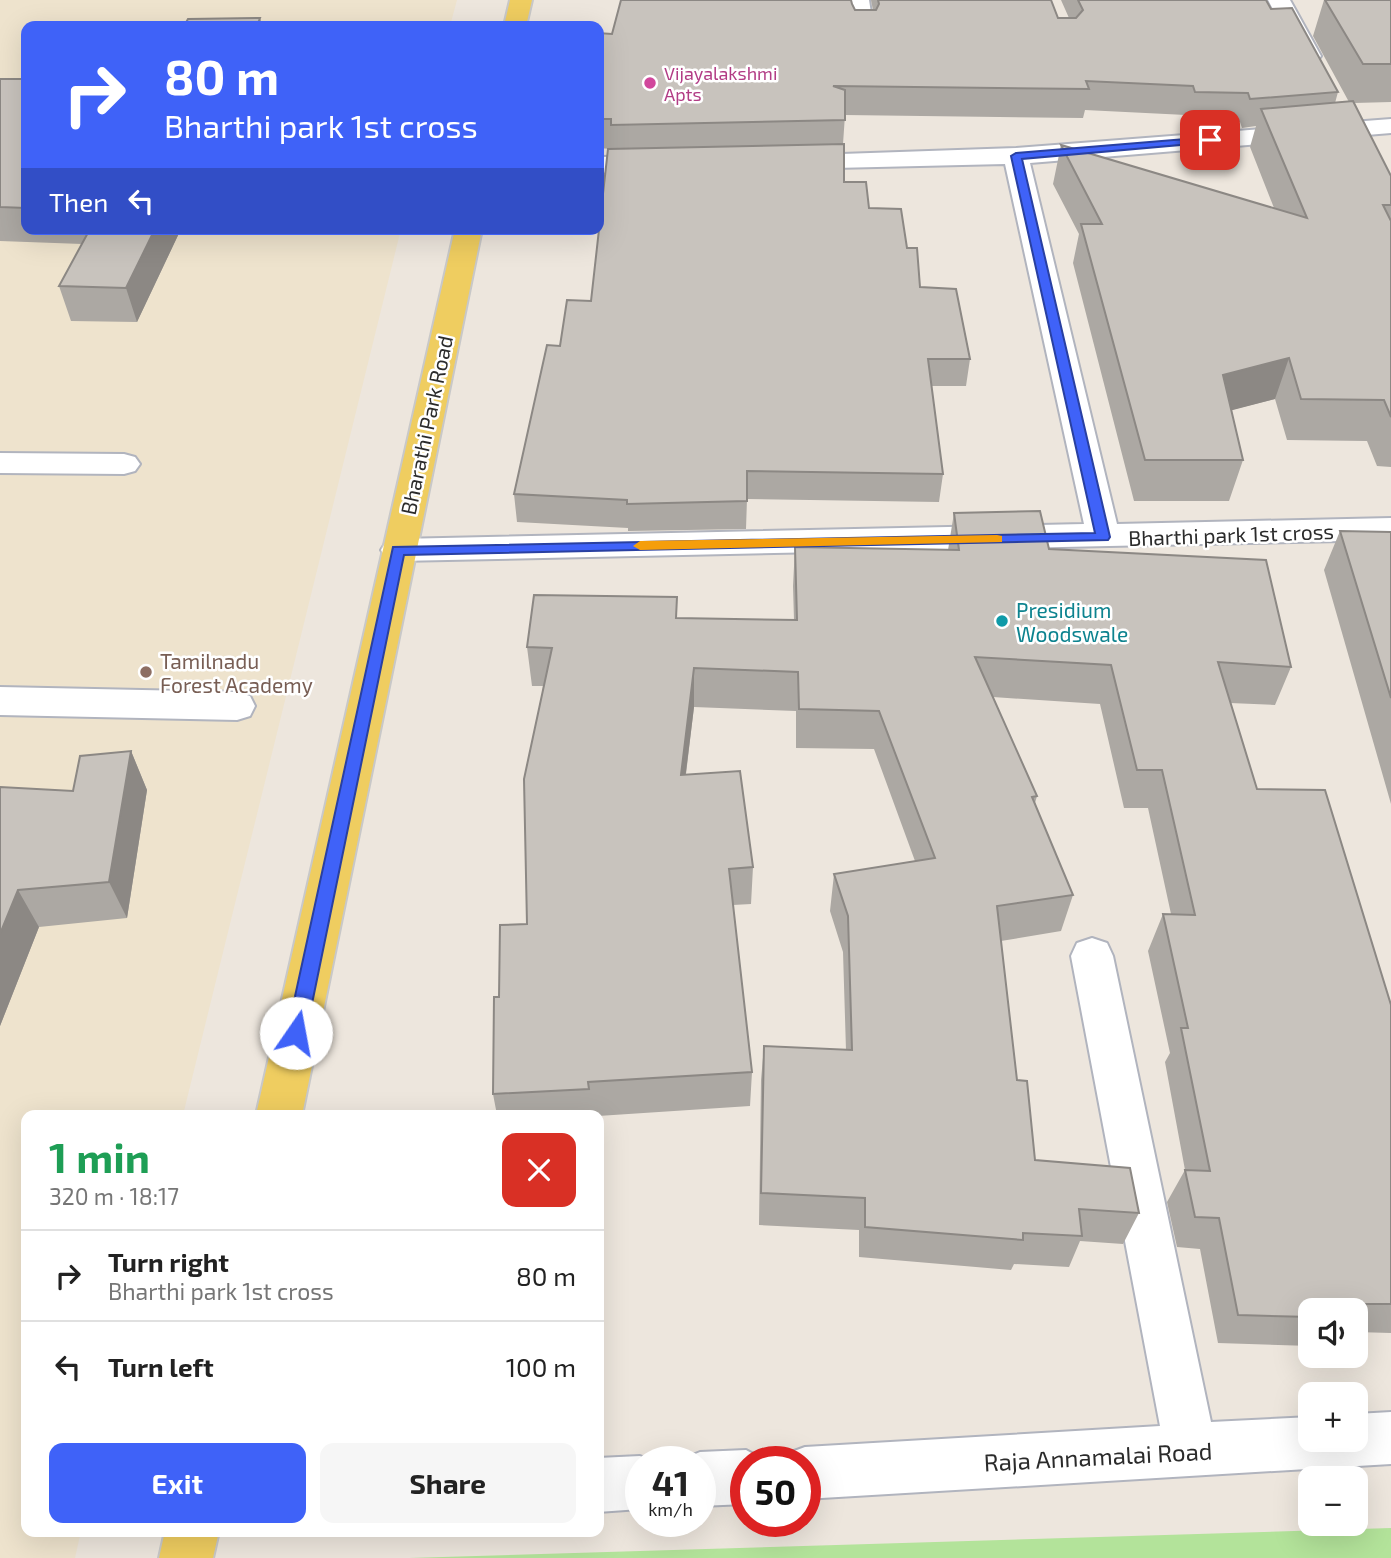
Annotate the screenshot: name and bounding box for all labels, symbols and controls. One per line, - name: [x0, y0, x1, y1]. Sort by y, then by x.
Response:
- text: 80 m: [164, 46, 279, 105]
- icon: right: [49, 49, 140, 140]
- place label: Vijayalakshmi Apts: [664, 62, 777, 105]
- marker: Vijayalakshmi Apts: [642, 75, 658, 91]
- text: Bharthi park 1st cross: [164, 106, 478, 144]
- pin: [1180, 110, 1240, 170]
- icon: arrive: [1191, 121, 1229, 159]
- icon: left: [122, 182, 160, 220]
- text: Then: [49, 186, 108, 217]
- street label: Bharathi Park Road: [395, 333, 457, 517]
- street label: Bharthi park 1st cross: [1128, 518, 1334, 550]
- place label: Presidium Woodswale: [1016, 597, 1128, 646]
- marker: Presidium Woodswale: [994, 613, 1010, 629]
- place label: Tamilnadu Forest Academy: [160, 648, 313, 697]
- marker: Tamilnadu Forest Academy: [138, 664, 154, 680]
- position arrow: [259, 996, 333, 1070]
- text: 1 min: [49, 1131, 150, 1181]
- button: close: [502, 1133, 576, 1207]
- text: 320 m · 18:17: [49, 1182, 179, 1210]
- text: Turn right: [108, 1246, 229, 1277]
- icon: right: [49, 1257, 87, 1295]
- text: 80 m: [516, 1260, 576, 1291]
- text: Bharthi park 1st cross: [108, 1277, 334, 1305]
- map controls: [1298, 1298, 1368, 1536]
- button: sound: [1298, 1298, 1368, 1368]
- icon: left: [49, 1348, 87, 1386]
- text: Turn left: [108, 1351, 214, 1382]
- text: 100 m: [506, 1351, 576, 1382]
- button: +: [1298, 1382, 1368, 1452]
- street label: Raja Annamalai Road: [983, 1436, 1213, 1476]
- button: Exit: [49, 1443, 306, 1523]
- button: Share: [320, 1443, 576, 1523]
- speed limit sign: 50: [730, 1446, 821, 1537]
- text: 41: [652, 1461, 689, 1503]
- button: −: [1298, 1466, 1368, 1536]
- text: km/h: [648, 1498, 693, 1520]

